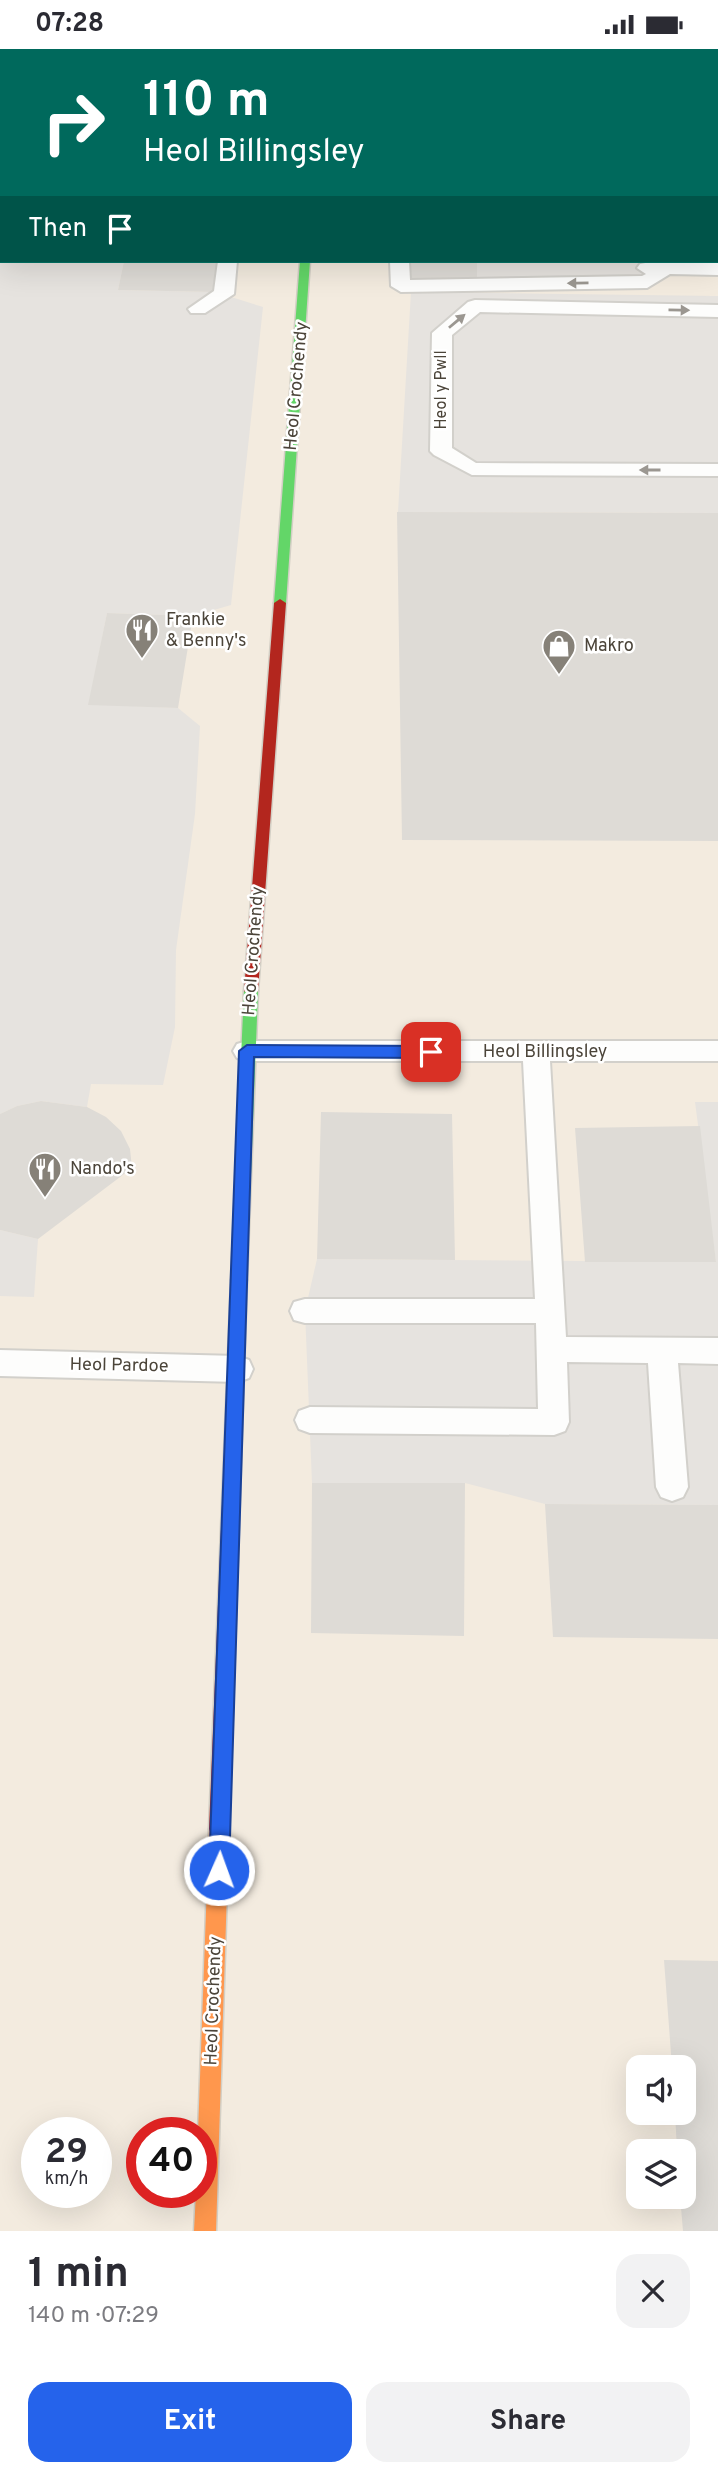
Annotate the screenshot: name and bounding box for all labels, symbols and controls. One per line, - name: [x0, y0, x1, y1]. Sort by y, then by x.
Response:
- text: 07:28: [35, 8, 104, 41]
- text: 110 m: [143, 72, 270, 134]
- icon: right: [28, 77, 119, 168]
- text: Heol Billingsley: [143, 133, 364, 173]
- icon: arrive: [101, 210, 139, 248]
- text: Then: [28, 213, 87, 246]
- one-way arrow: [567, 277, 589, 289]
- one-way arrow: [668, 304, 690, 316]
- one-way arrow: [448, 314, 465, 329]
- street label: Heol Crochendy: [280, 321, 314, 451]
- street label: Heol y Pwll: [432, 350, 452, 430]
- one-way arrow: [639, 464, 661, 476]
- place label: Frankie & Benny's: [166, 609, 247, 653]
- restaurant icon: Frankie & Benny's: [123, 611, 161, 660]
- shop icon: Makro: [540, 627, 578, 676]
- place label: Makro: [584, 635, 634, 658]
- street label: Heol Crochendy: [238, 886, 270, 1016]
- pin: [401, 1022, 461, 1082]
- icon: arrive: [412, 1033, 450, 1071]
- street label: Heol Billingsley: [483, 1041, 607, 1064]
- restaurant icon: Nando's: [26, 1150, 64, 1199]
- place label: Nando's: [70, 1158, 135, 1181]
- street label: Heol Pardoe: [69, 1354, 169, 1378]
- position arrow: [182, 1833, 256, 1907]
- street label: Heol Crochendy: [200, 1936, 228, 2066]
- map controls: [626, 2055, 696, 2209]
- button: sound: [626, 2055, 696, 2125]
- speed limit sign: 40: [126, 2117, 217, 2208]
- text: 29: [45, 2131, 88, 2175]
- button: layers: [626, 2139, 696, 2209]
- text: km/h: [45, 2168, 88, 2191]
- text: 1 min: [28, 2249, 129, 2302]
- button: close: [616, 2254, 690, 2328]
- text: 140 m · 07:29: [28, 2302, 159, 2331]
- button: Exit: [28, 2382, 352, 2462]
- button: Share: [366, 2382, 690, 2462]

